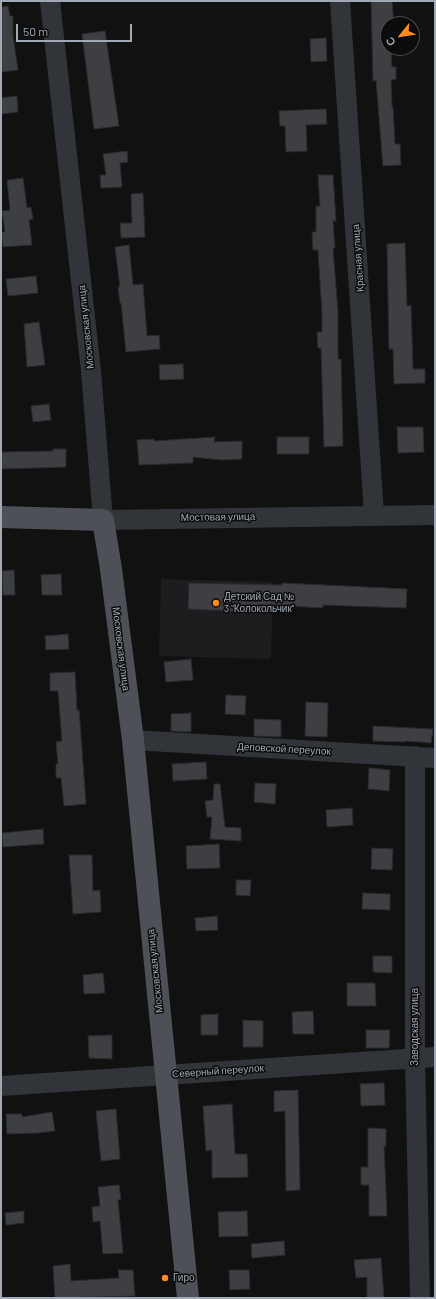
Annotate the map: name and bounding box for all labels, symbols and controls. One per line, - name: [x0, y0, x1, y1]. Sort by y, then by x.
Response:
- scale bar: [18, 16, 134, 42]
- north arrow: [380, 16, 420, 56]
- text: 50 m: [23, 24, 48, 38]
- text: С: [382, 35, 398, 48]
- street label: Красная улица: [350, 224, 366, 292]
- street label: Московская улица: [76, 284, 96, 370]
- street label: Мостовая улица: [181, 510, 255, 524]
- place label: Детский Сад № 3 "Колокольчик": [224, 591, 294, 614]
- marker: Детский Сад № 3 "Колокольчик": [211, 598, 221, 608]
- street label: Московская улица: [110, 606, 132, 692]
- street label: Деповской переулок: [237, 741, 331, 757]
- street label: Московская улица: [145, 928, 165, 1014]
- street label: Заводская улица: [409, 988, 421, 1066]
- street label: Северный переулок: [172, 1062, 264, 1080]
- place label: Гиро: [173, 1272, 195, 1284]
- marker: Гиро: [160, 1273, 170, 1283]

